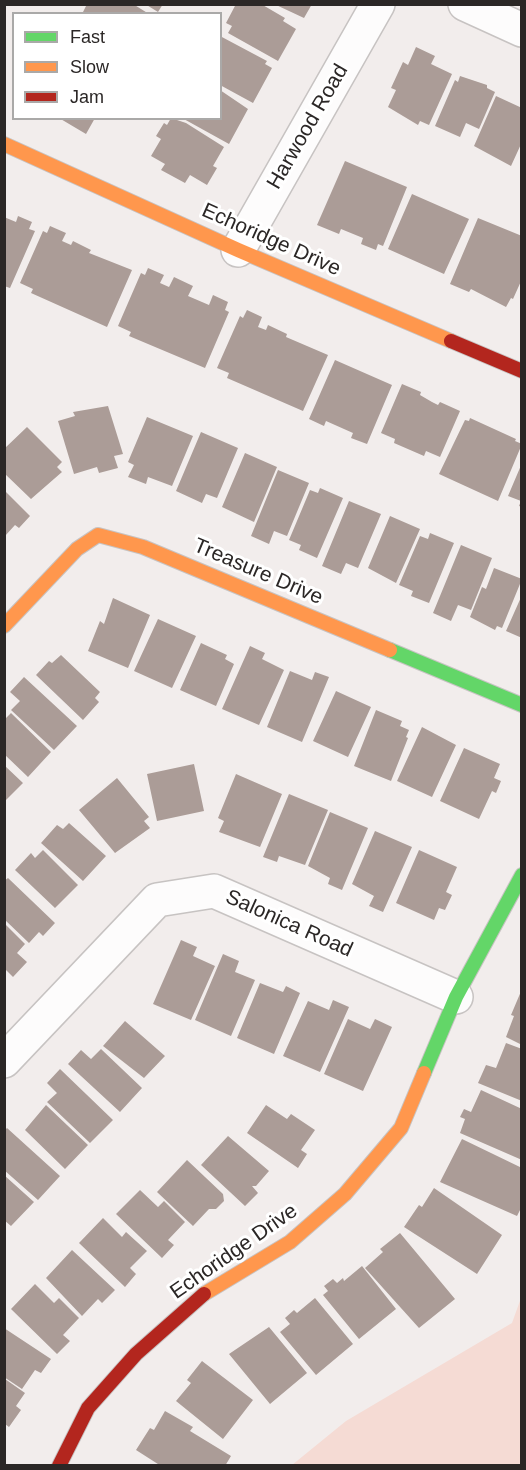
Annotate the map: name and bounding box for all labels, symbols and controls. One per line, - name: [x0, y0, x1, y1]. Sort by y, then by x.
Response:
- legend: [12, 12, 222, 120]
- text: Fast: [70, 27, 105, 47]
- text: Slow: [70, 57, 109, 77]
- street label: Harwood Road: [262, 60, 354, 194]
- text: Jam: [70, 87, 104, 107]
- street label: Echoridge Drive: [198, 198, 344, 282]
- street label: Treasure Drive: [190, 533, 326, 611]
- street label: Salonica Road: [221, 885, 357, 963]
- street label: Echoridge Drive: [166, 1199, 302, 1305]

